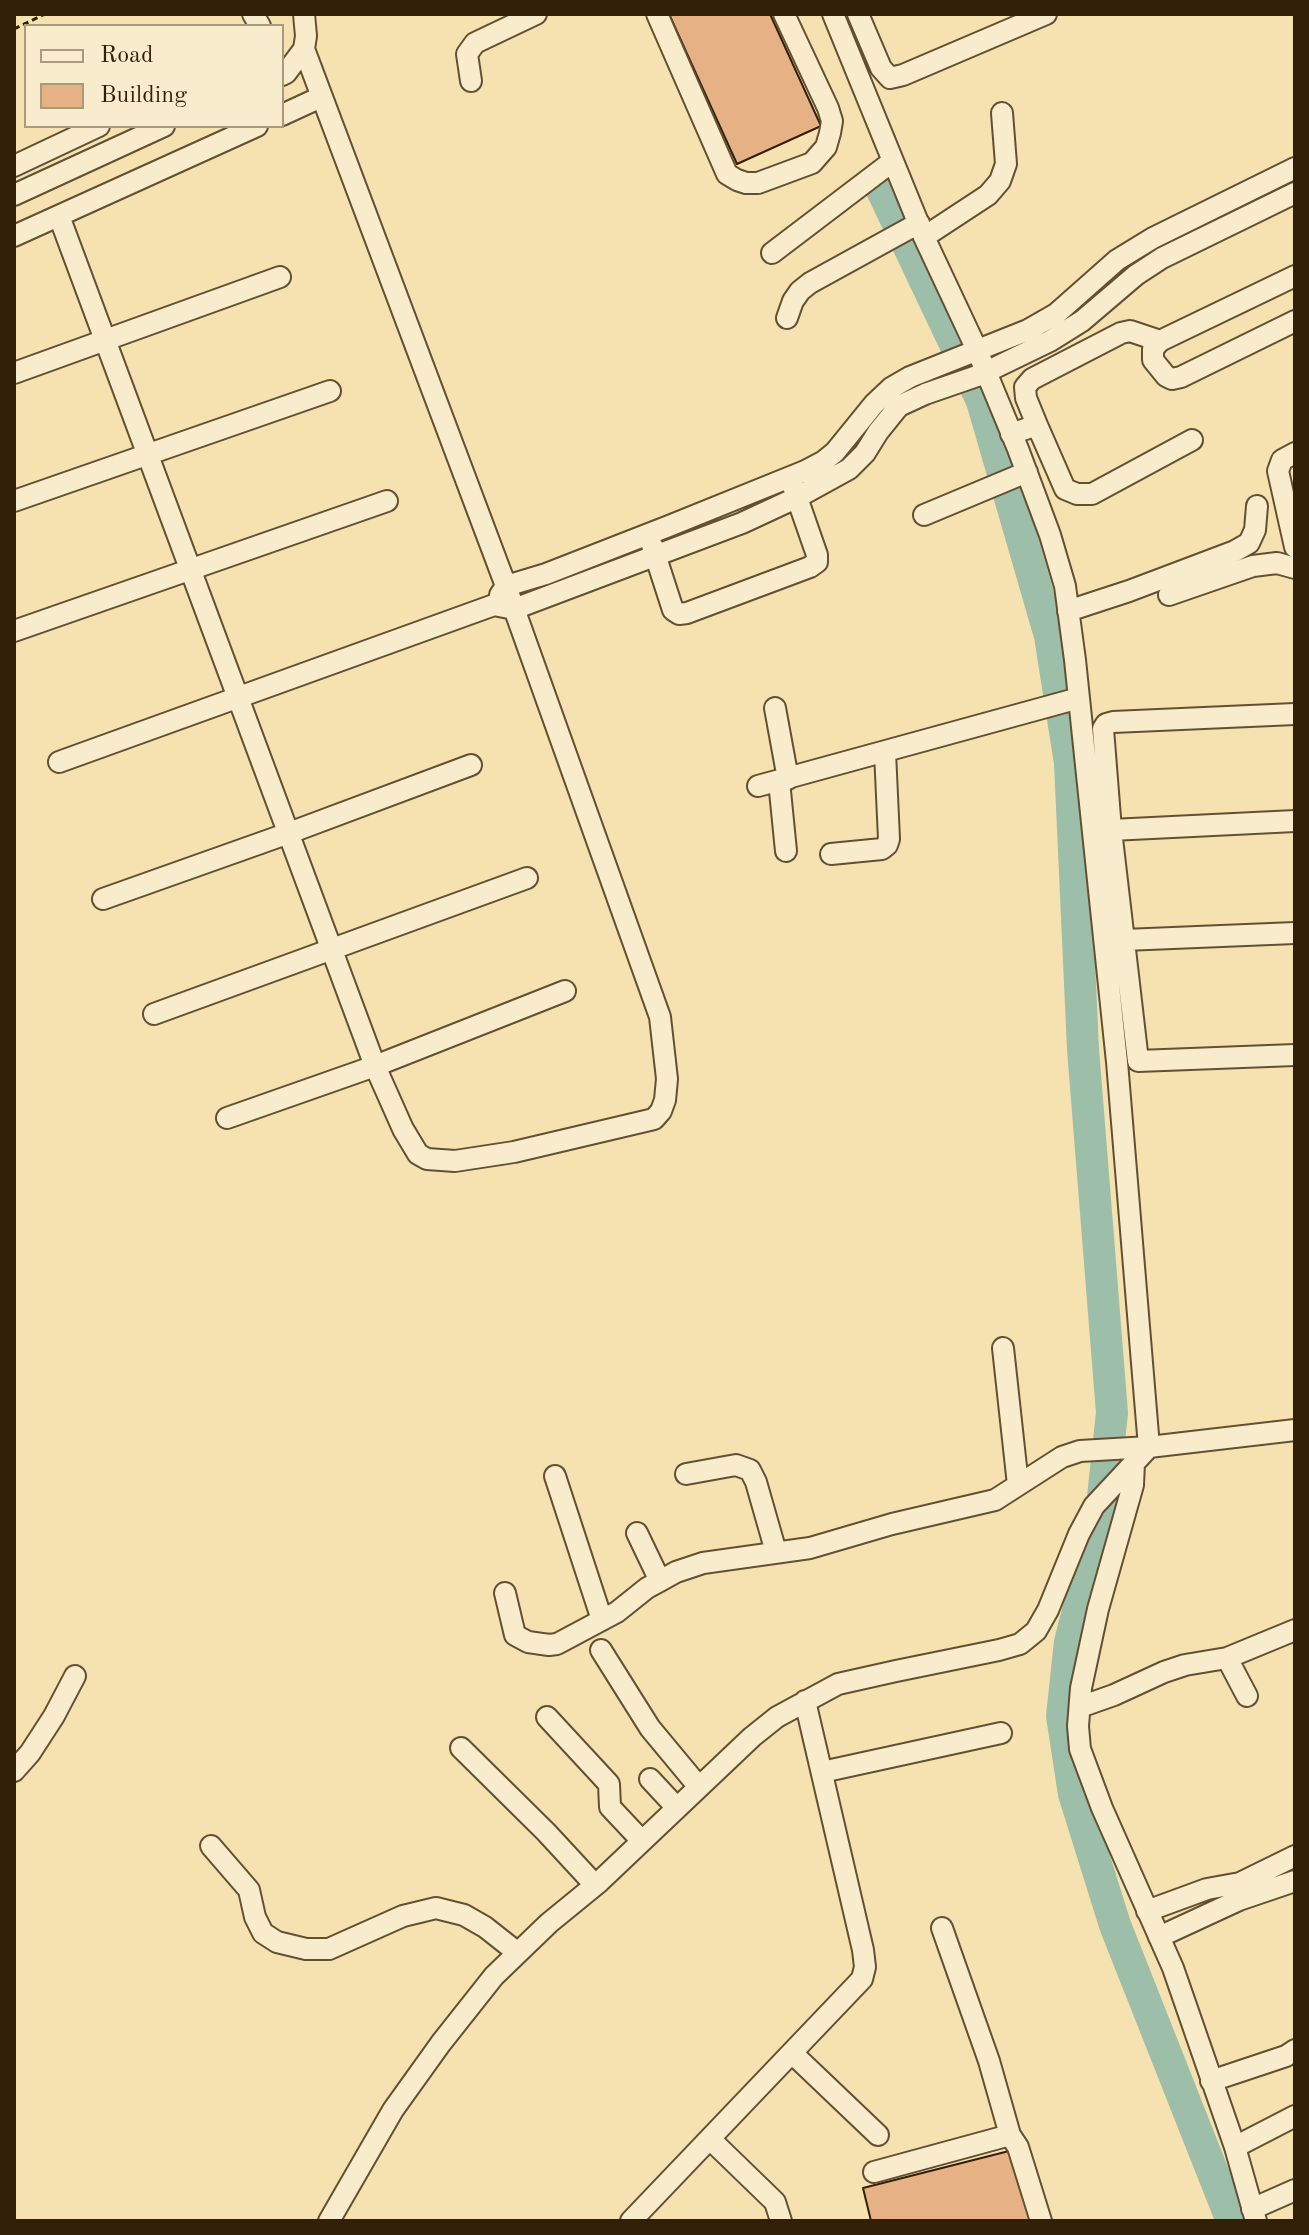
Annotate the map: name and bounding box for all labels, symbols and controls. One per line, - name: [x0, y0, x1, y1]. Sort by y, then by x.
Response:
- legend: [24, 24, 284, 128]
- text: Road: [100, 44, 153, 68]
- text: Building: [100, 84, 187, 108]

